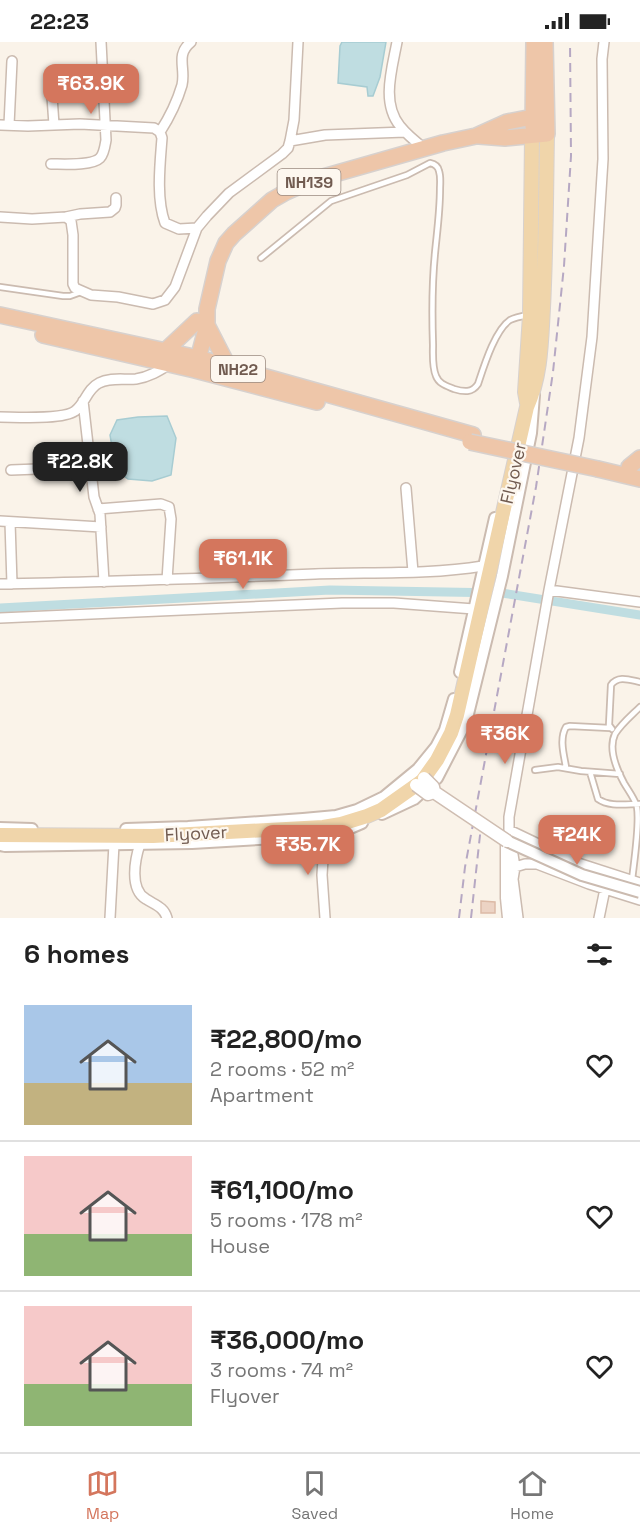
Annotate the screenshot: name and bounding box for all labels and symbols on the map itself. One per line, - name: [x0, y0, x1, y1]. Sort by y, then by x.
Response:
- pin: ₹63.9K: [42, 64, 140, 115]
- road number: NH139: [278, 169, 340, 195]
- road number: NH22: [211, 356, 265, 382]
- street label: Flyover: [495, 440, 531, 506]
- pin: ₹22.8K: [31, 442, 129, 493]
- pin: ₹61.1K: [194, 539, 292, 590]
- pin: ₹36K: [469, 714, 541, 765]
- pin: ₹24K: [541, 815, 613, 866]
- street label: Flyover: [164, 820, 228, 846]
- pin: ₹35.7K: [259, 825, 357, 876]

